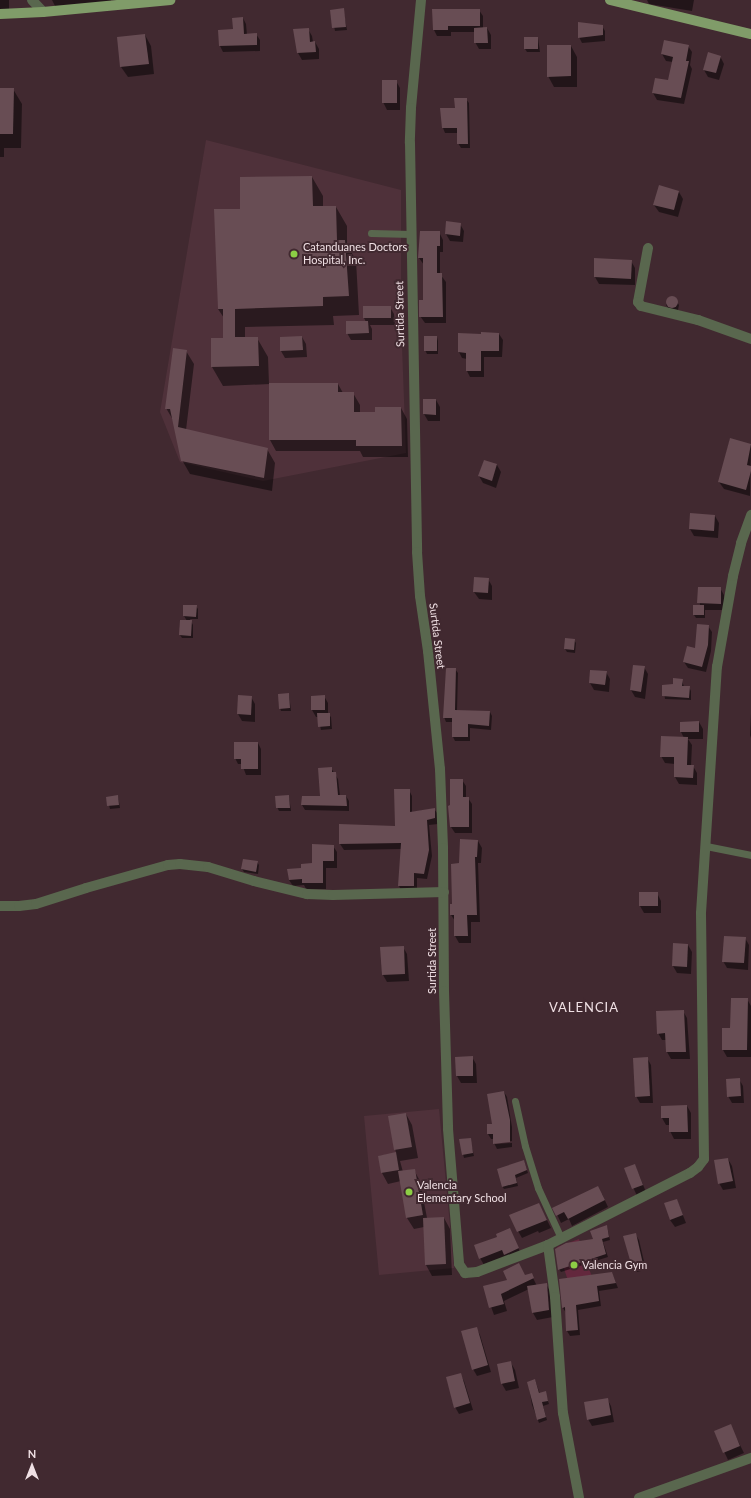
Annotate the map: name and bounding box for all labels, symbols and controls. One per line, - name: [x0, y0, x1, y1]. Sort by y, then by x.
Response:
- place label: Catanduanes Doctors Hospital, Inc.: [303, 241, 407, 267]
- marker: Catanduanes Doctors Hospital, Inc.: [288, 248, 300, 260]
- street label: Surtida Street: [393, 281, 407, 347]
- street label: Surtida Street: [426, 602, 448, 670]
- street label: Surtida Street: [425, 928, 439, 994]
- district label: VALENCIA: [549, 999, 619, 1015]
- place label: Valencia Elementary School: [417, 1179, 507, 1205]
- marker: Valencia Elementary School: [404, 1187, 414, 1197]
- place label: Valencia Gym: [582, 1258, 647, 1272]
- marker: Valencia Gym: [569, 1260, 579, 1270]
- north arrow: [12, 1446, 52, 1486]
- text: N: [28, 1447, 36, 1460]

